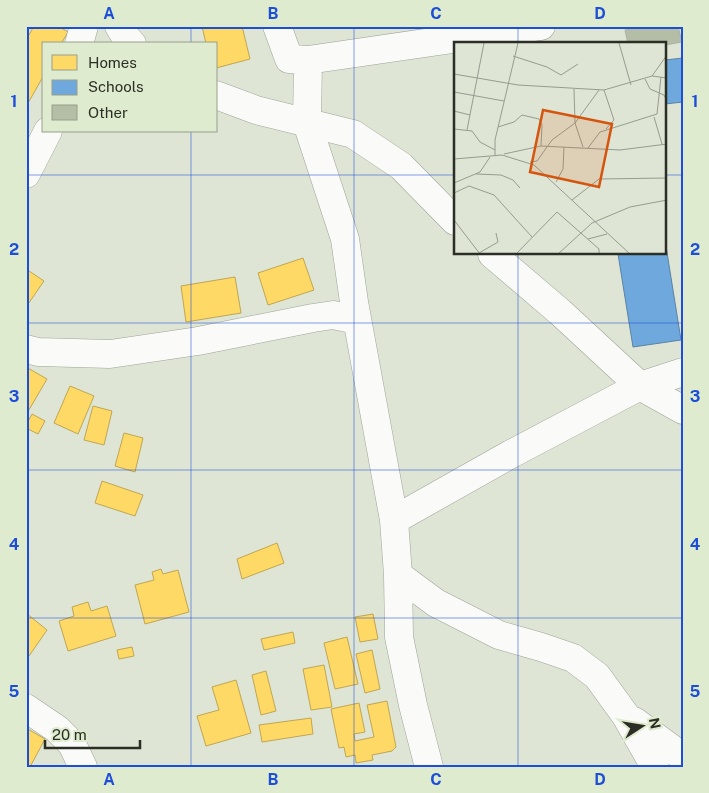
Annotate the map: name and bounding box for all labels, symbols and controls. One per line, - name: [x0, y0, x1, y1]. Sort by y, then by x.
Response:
- text: A: [103, 4, 115, 23]
- text: B: [268, 4, 279, 23]
- text: C: [430, 4, 442, 23]
- text: D: [594, 4, 606, 23]
- legend: [42, 42, 218, 132]
- inset map: [454, 42, 666, 255]
- text: Homes: [88, 54, 137, 71]
- text: Schools: [88, 78, 144, 95]
- text: 1: [11, 92, 17, 111]
- text: 1: [692, 92, 698, 111]
- text: Other: [88, 104, 128, 121]
- text: 2: [9, 240, 19, 259]
- text: 2: [690, 240, 700, 259]
- text: 3: [9, 387, 19, 406]
- text: 3: [690, 387, 700, 406]
- text: 4: [9, 535, 20, 554]
- text: 4: [690, 535, 701, 554]
- text: 5: [9, 682, 20, 701]
- text: 5: [690, 682, 701, 701]
- north arrow: [616, 700, 666, 750]
- text: N: [646, 716, 664, 730]
- scale bar: [45, 718, 140, 750]
- text: 20 m: [52, 726, 87, 743]
- text: A: [103, 770, 115, 789]
- text: B: [268, 770, 279, 789]
- text: C: [430, 770, 442, 789]
- text: D: [594, 770, 606, 789]

